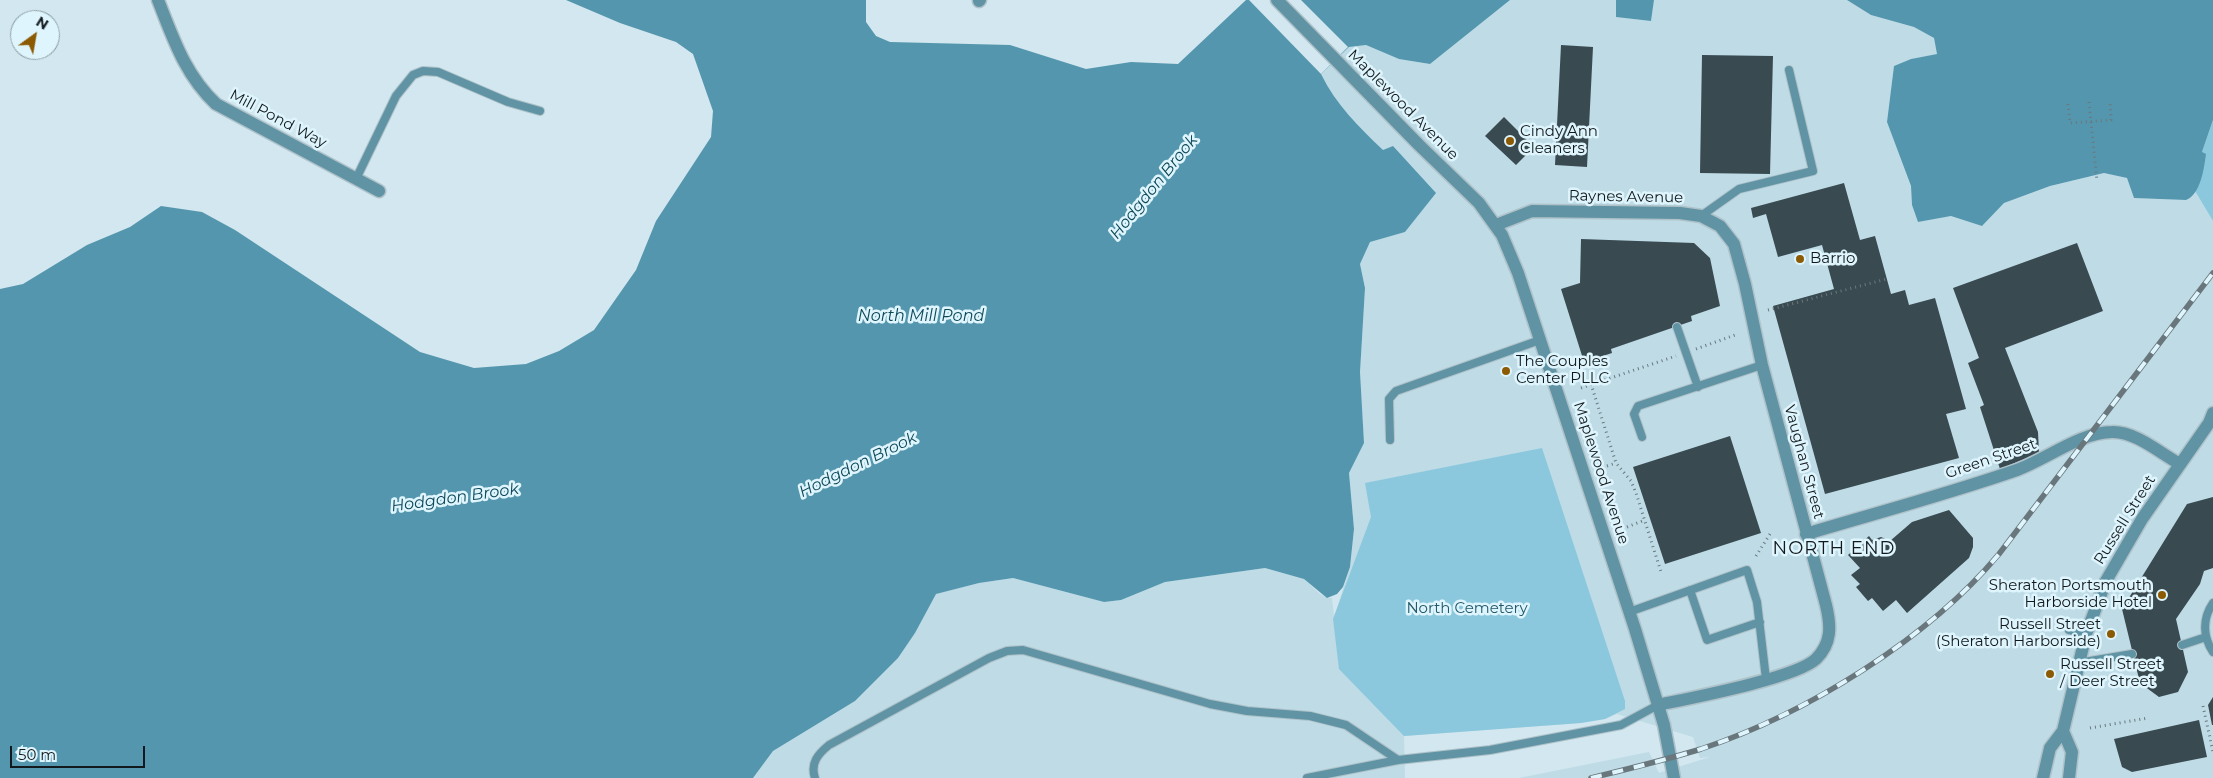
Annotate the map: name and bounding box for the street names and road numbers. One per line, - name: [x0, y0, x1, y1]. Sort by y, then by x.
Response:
- street label: Maplewood Avenue: [1344, 46, 1462, 164]
- street label: Mill Pond Way: [226, 86, 330, 152]
- street label: Raynes Avenue: [1569, 187, 1683, 207]
- street label: Maplewood Avenue: [1569, 399, 1633, 547]
- street label: Vaughan Street: [1780, 403, 1828, 521]
- street label: Green Street: [1943, 435, 2039, 483]
- street label: Russell Street: [2090, 472, 2160, 568]

